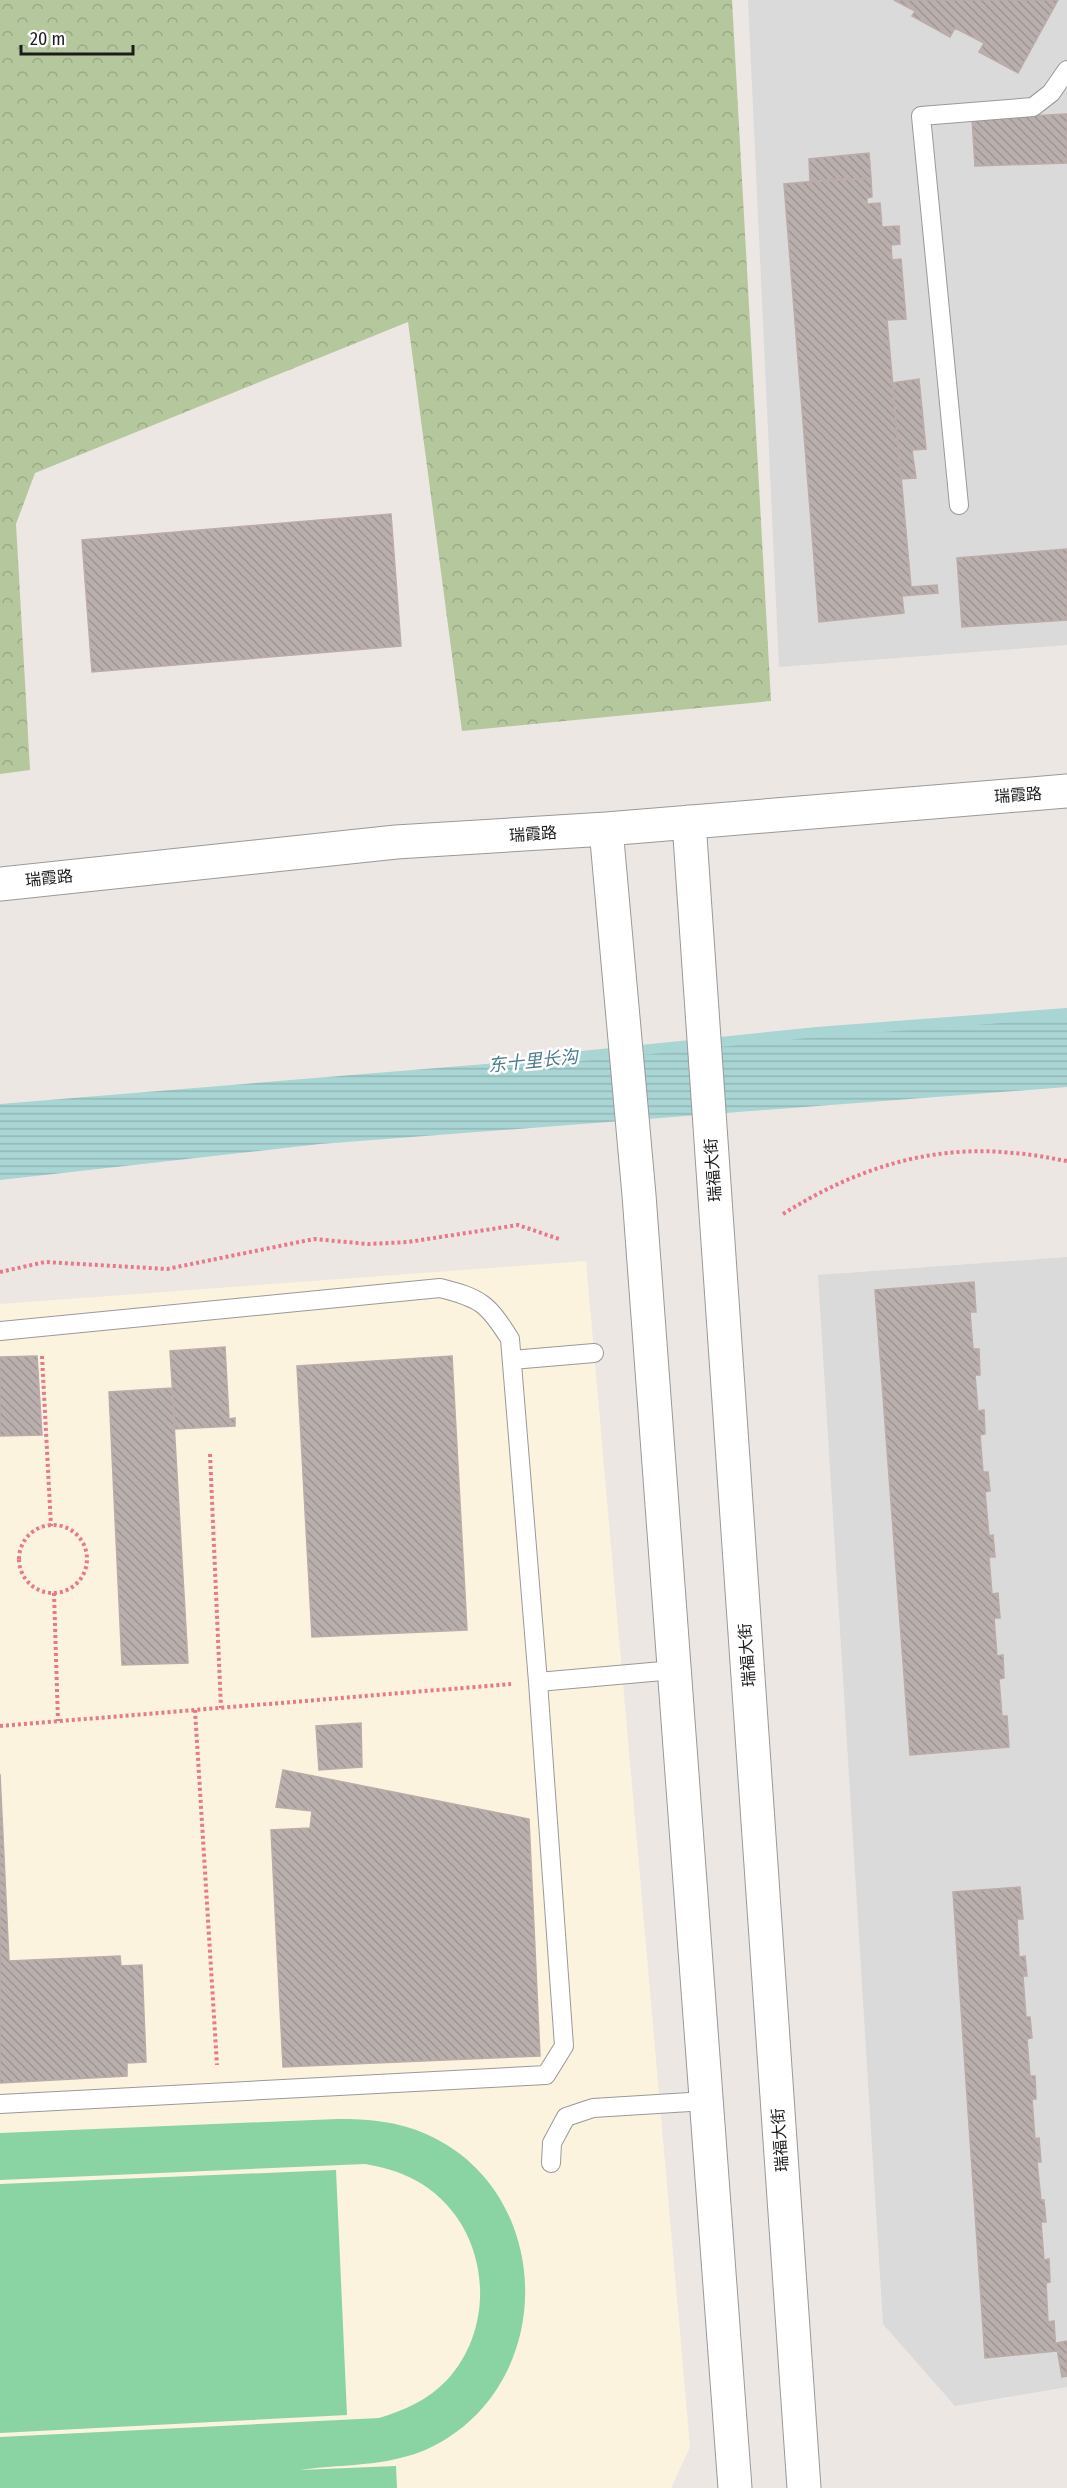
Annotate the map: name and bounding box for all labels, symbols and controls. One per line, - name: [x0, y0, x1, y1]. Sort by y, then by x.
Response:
- scale bar: [21, 18, 134, 56]
- text: 20 m: [30, 28, 65, 50]
- street label: 瑞霞路: [993, 784, 1043, 806]
- street label: 瑞霞路: [508, 823, 558, 845]
- street label: 瑞霞路: [24, 866, 74, 890]
- water label: 东十里长沟: [487, 1045, 581, 1077]
- street label: 瑞福大街: [701, 1137, 725, 1203]
- street label: 瑞福大街: [735, 1622, 759, 1688]
- street label: 瑞福大街: [768, 2107, 792, 2173]

